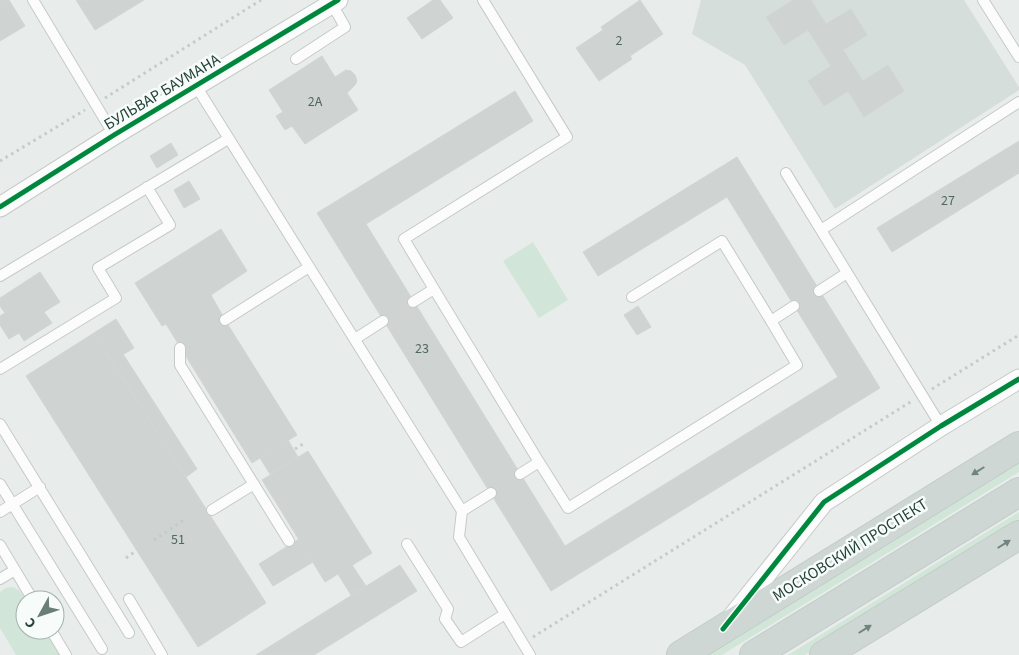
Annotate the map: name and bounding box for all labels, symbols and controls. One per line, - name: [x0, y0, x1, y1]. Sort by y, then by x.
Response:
- house number: 2: [616, 31, 623, 51]
- street label: БУЛЬВАР БАУМАНА: [100, 48, 224, 135]
- house number: 2А: [308, 92, 323, 112]
- house number: 27: [941, 191, 955, 211]
- house number: 23: [415, 339, 429, 359]
- one-way arrow: [971, 467, 984, 476]
- street label: МОСКОВСКИЙ ПРОСПЕКТ: [768, 493, 932, 607]
- house number: 51: [171, 530, 185, 550]
- one-way arrow: [997, 540, 1010, 549]
- north arrow: [15, 590, 65, 640]
- text: С: [21, 613, 41, 632]
- one-way arrow: [859, 625, 872, 634]

